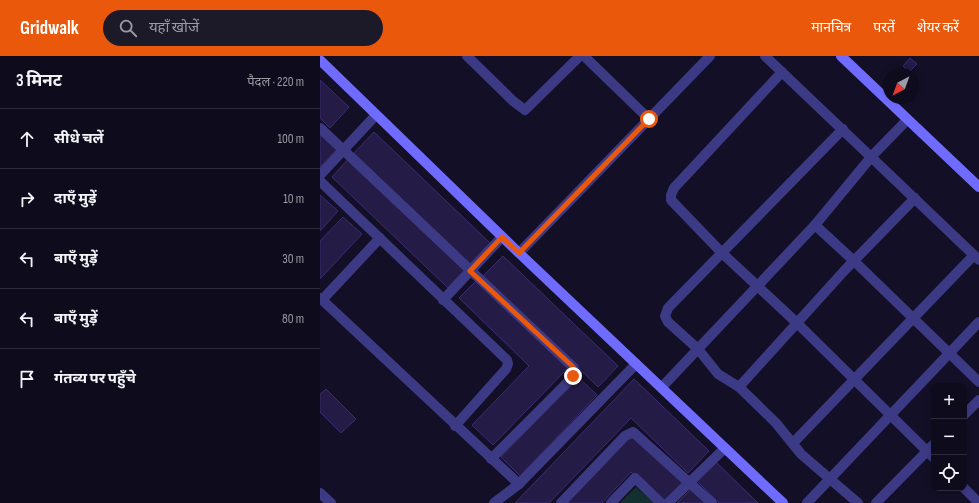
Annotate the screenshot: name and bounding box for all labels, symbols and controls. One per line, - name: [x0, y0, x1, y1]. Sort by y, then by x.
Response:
- search box: [103, 10, 383, 46]
- text: Gridwalk: [20, 17, 79, 40]
- icon: search: [117, 17, 139, 39]
- text: यहाँ खोजें: [149, 18, 199, 37]
- text: मानचित्र: [811, 19, 851, 36]
- text: परतें: [873, 19, 895, 36]
- text: शेयर करें: [917, 19, 959, 36]
- north arrow: [883, 68, 919, 104]
- text: 3 मिनट: [16, 71, 62, 91]
- text: पैदल · 220 m: [247, 74, 304, 90]
- route start: [640, 110, 658, 128]
- icon: ahead: [16, 128, 38, 150]
- text: सीधे चलें: [54, 129, 104, 148]
- text: 100 m: [277, 131, 304, 147]
- icon: right: [16, 188, 38, 210]
- text: दाएँ मुड़ें: [54, 189, 97, 208]
- text: 10 m: [283, 191, 304, 207]
- icon: left: [16, 248, 38, 270]
- text: बाएँ मुड़ें: [54, 249, 97, 268]
- text: 30 m: [282, 251, 304, 267]
- icon: left: [16, 308, 38, 330]
- text: बाएँ मुड़ें: [54, 309, 97, 328]
- text: 80 m: [282, 311, 304, 327]
- route end: [564, 367, 582, 385]
- icon: arrive: [16, 368, 38, 390]
- text: गंतव्य पर पहुँचे: [54, 369, 136, 388]
- map controls: [931, 383, 967, 491]
- button: +: [931, 383, 967, 419]
- button: −: [931, 419, 967, 455]
- button: locate: [931, 455, 967, 491]

